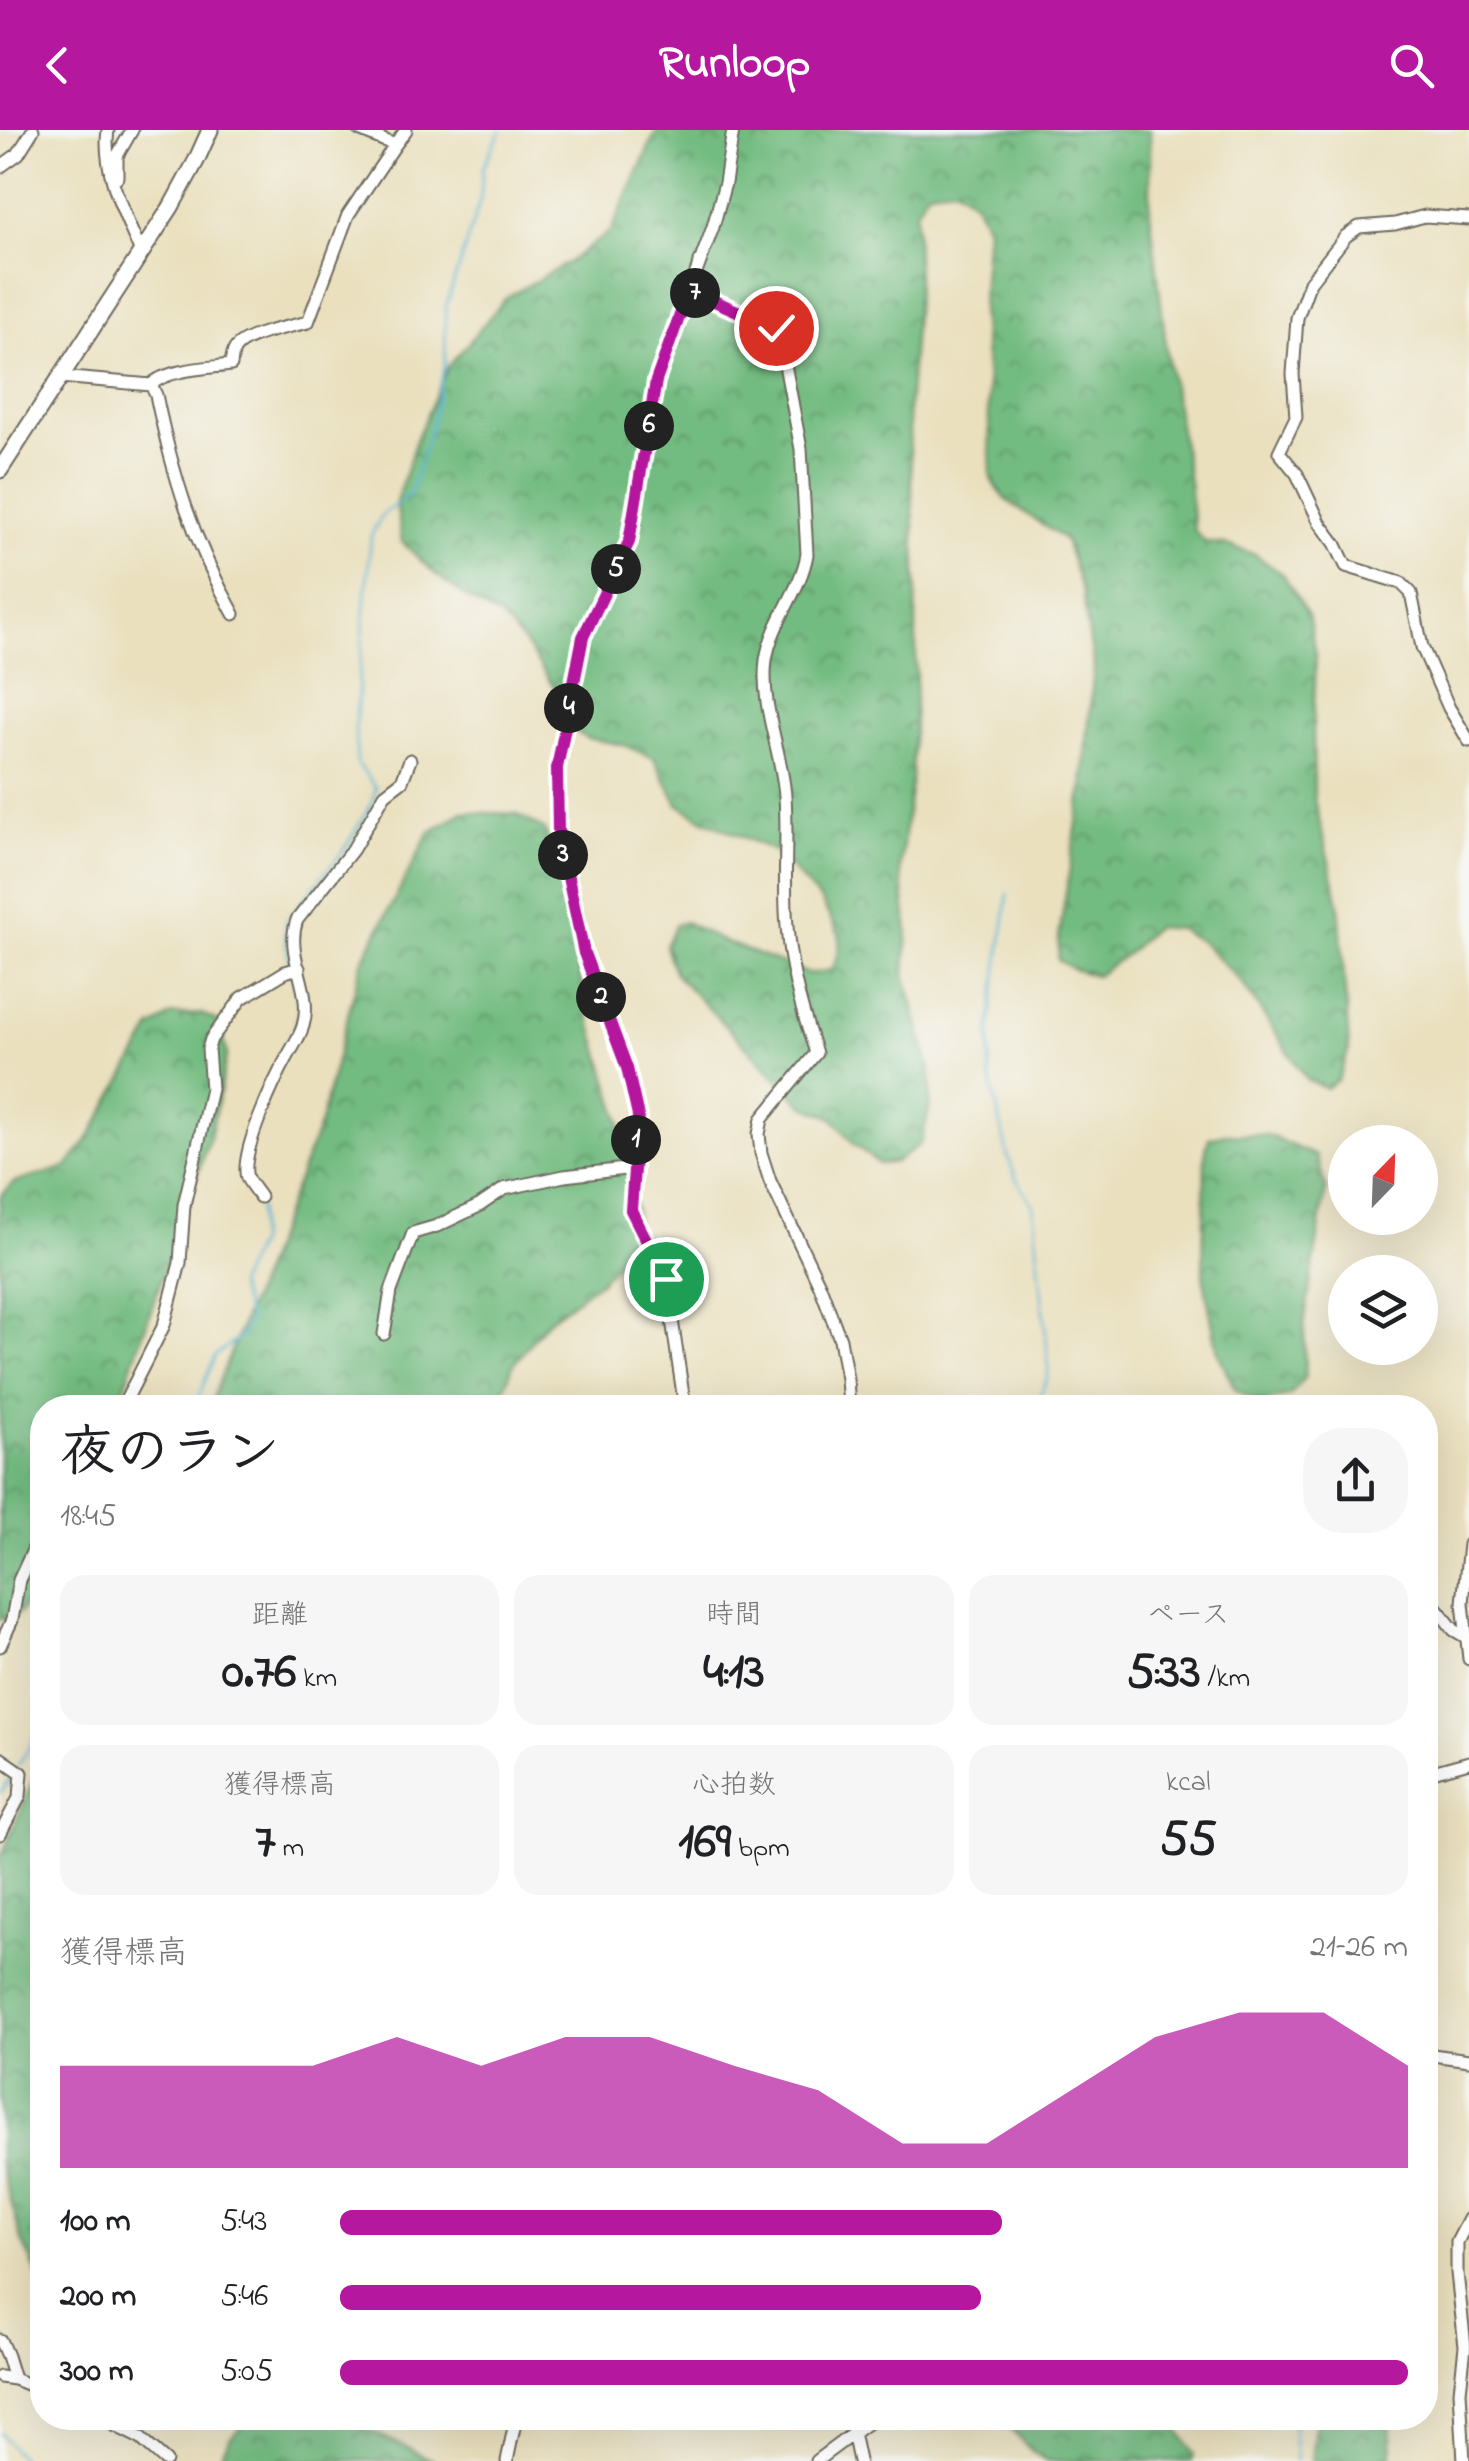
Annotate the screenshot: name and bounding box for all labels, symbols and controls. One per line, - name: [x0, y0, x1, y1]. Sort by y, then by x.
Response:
- text: Runloop: [659, 32, 810, 98]
- icon: back: [30, 38, 85, 93]
- icon: search: [1384, 38, 1439, 93]
- pin: 7: [670, 268, 720, 318]
- text: 7: [689, 272, 701, 313]
- pin: [734, 286, 819, 371]
- icon: check: [749, 301, 804, 356]
- pin: 6: [624, 401, 674, 451]
- text: 6: [643, 405, 655, 446]
- pin: 5: [591, 544, 641, 594]
- text: 5: [608, 548, 624, 589]
- pin: 4: [544, 683, 594, 733]
- text: 4: [563, 687, 575, 728]
- pin: 3: [538, 830, 588, 880]
- text: 3: [557, 834, 569, 875]
- pin: 2: [576, 972, 626, 1022]
- text: 2: [594, 976, 608, 1017]
- pin: 1: [611, 1115, 661, 1165]
- text: 1: [632, 1119, 640, 1160]
- north arrow: [1328, 1125, 1438, 1235]
- map controls: [1328, 1125, 1438, 1365]
- pin: [624, 1237, 709, 1322]
- icon: arrive: [639, 1252, 694, 1307]
- button: layers: [1328, 1255, 1438, 1365]
- text: 夜のラン: [60, 1416, 280, 1496]
- button: share: [1303, 1428, 1408, 1533]
- text: 18:45: [60, 1494, 116, 1541]
- text: 距離: [252, 1596, 308, 1637]
- text: 時間: [706, 1596, 762, 1637]
- text: ペース: [1147, 1596, 1229, 1637]
- text: 0.76: [222, 1637, 296, 1710]
- text: 4:13: [703, 1637, 765, 1710]
- text: 5:33: [1126, 1637, 1201, 1710]
- text: km: [296, 1659, 337, 1700]
- text: /km: [1201, 1659, 1250, 1700]
- text: kcal: [1166, 1763, 1211, 1804]
- text: 獲得標高: [224, 1766, 336, 1807]
- text: 心拍数: [692, 1766, 776, 1807]
- text: 55: [1160, 1804, 1217, 1877]
- text: 7: [255, 1807, 276, 1880]
- text: 169: [678, 1807, 731, 1880]
- text: m: [276, 1829, 304, 1870]
- text: bpm: [731, 1829, 790, 1870]
- text: 21–26 m: [1310, 1925, 1408, 1972]
- text: 獲得標高: [60, 1931, 188, 1978]
- text: 100 m: [60, 2199, 131, 2246]
- text: 5:43: [220, 2199, 267, 2246]
- text: 200 m: [60, 2274, 136, 2321]
- text: 5:46: [220, 2274, 268, 2321]
- text: 300 m: [60, 2349, 134, 2396]
- text: 5:05: [220, 2349, 273, 2396]

